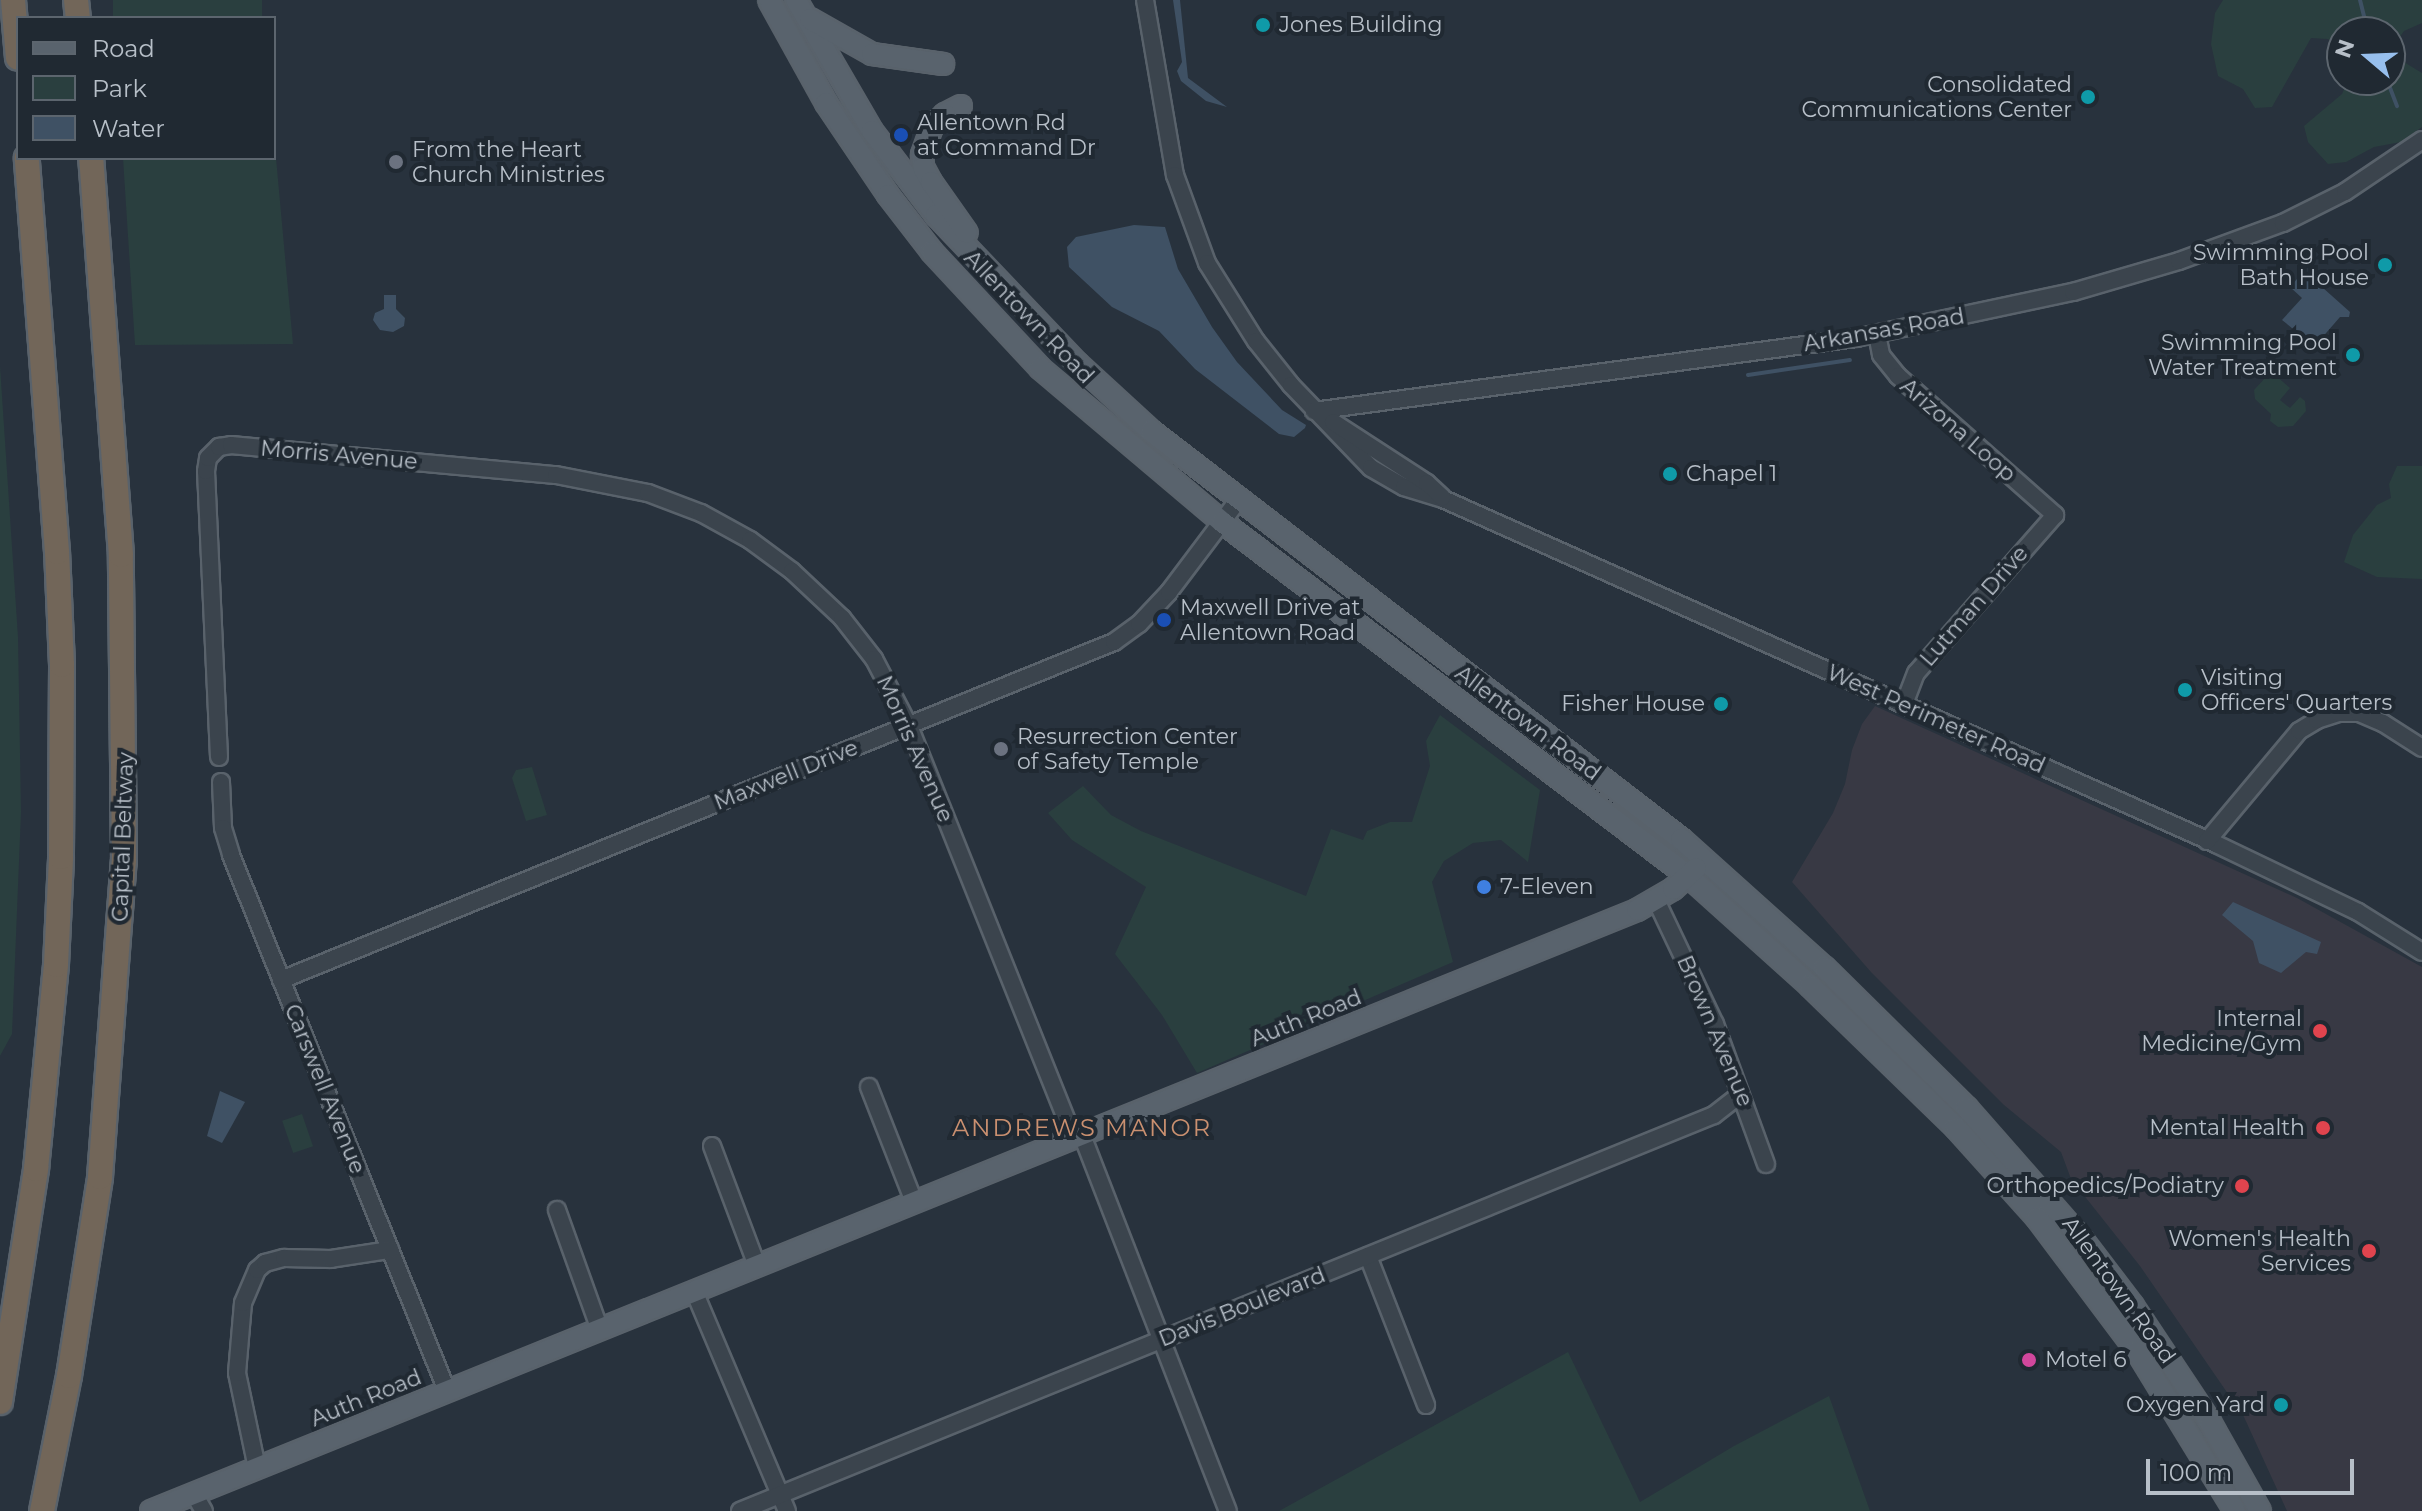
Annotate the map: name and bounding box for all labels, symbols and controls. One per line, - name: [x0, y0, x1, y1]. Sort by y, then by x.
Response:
- place label: Jones Building: [1279, 12, 1442, 38]
- legend: [16, 16, 276, 160]
- marker: Jones Building: [1254, 16, 1272, 34]
- north arrow: [2326, 16, 2406, 96]
- text: Road: [92, 34, 155, 63]
- text: N: [2329, 36, 2360, 61]
- place label: Consolidated Communications Center: [1802, 71, 2072, 122]
- text: Park: [92, 74, 147, 103]
- marker: Consolidated Communications Center: [2079, 88, 2097, 106]
- place label: Allentown Rd at Command Dr: [917, 109, 1096, 160]
- text: Water: [92, 114, 165, 143]
- marker: Allentown Rd at Command Dr: [892, 126, 910, 144]
- place label: From the Heart Church Ministries: [412, 136, 605, 188]
- marker: From the Heart Church Ministries: [387, 153, 405, 171]
- place label: Swimming Pool Bath House: [2193, 239, 2369, 290]
- street label: Allentown Road: [959, 245, 1099, 389]
- marker: Swimming Pool Bath House: [2376, 256, 2394, 274]
- street label: Arkansas Road: [1801, 303, 1967, 357]
- place label: Swimming Pool Water Treatment: [2148, 329, 2337, 380]
- marker: Swimming Pool Water Treatment: [2344, 346, 2362, 364]
- street label: Arizona Loop: [1895, 373, 2021, 487]
- street label: Morris Avenue: [259, 435, 419, 475]
- place label: Chapel 1: [1686, 461, 1777, 487]
- marker: Chapel 1: [1661, 465, 1679, 483]
- street label: Lutman Drive: [1914, 540, 2034, 672]
- place label: Maxwell Drive at Allentown Road: [1180, 594, 1360, 646]
- marker: Maxwell Drive at Allentown Road: [1155, 611, 1173, 629]
- street label: West Perimeter Road: [1823, 659, 2049, 779]
- street label: Allentown Road: [1450, 660, 1606, 786]
- place label: Visiting Officers' Quarters: [2201, 664, 2392, 716]
- street label: Morris Avenue: [871, 672, 959, 826]
- marker: Visiting Officers' Quarters: [2176, 681, 2194, 699]
- place label: Fisher House: [1561, 691, 1705, 717]
- marker: Fisher House: [1712, 695, 1730, 713]
- place label: Resurrection Center of Safety Temple: [1017, 723, 1238, 774]
- street label: Maxwell Drive: [710, 734, 862, 816]
- marker: Resurrection Center of Safety Temple: [992, 740, 1010, 758]
- street label: Capital Beltway: [107, 752, 139, 922]
- place label: 7-Eleven: [1500, 874, 1594, 900]
- marker: 7-Eleven: [1475, 878, 1493, 896]
- street label: Brown Avenue: [1671, 951, 1759, 1111]
- street label: Auth Road: [1247, 984, 1365, 1052]
- street label: Carswell Avenue: [279, 1000, 371, 1178]
- place label: Internal Medicine/Gym: [2141, 1005, 2302, 1056]
- marker: Internal Medicine/Gym: [2309, 1020, 2331, 1042]
- district label: ANDREWS MANOR: [952, 1114, 1212, 1142]
- place label: Mental Health: [2149, 1115, 2305, 1141]
- marker: Mental Health: [2312, 1117, 2334, 1139]
- place label: Orthopedics/Podiatry: [1987, 1173, 2224, 1199]
- marker: Orthopedics/Podiatry: [2231, 1175, 2253, 1197]
- street label: Allentown Road: [2057, 1211, 2181, 1369]
- place label: Women's Health Services: [2168, 1225, 2351, 1276]
- marker: Women's Health Services: [2358, 1240, 2380, 1262]
- street label: Davis Boulevard: [1155, 1262, 1329, 1352]
- place label: Motel 6: [2045, 1347, 2127, 1373]
- marker: Motel 6: [2020, 1351, 2038, 1369]
- street label: Auth Road: [307, 1364, 425, 1432]
- place label: Oxygen Yard: [2126, 1392, 2265, 1418]
- marker: Oxygen Yard: [2272, 1396, 2290, 1414]
- scale bar: [2150, 1443, 2358, 1493]
- text: 100 m: [2160, 1458, 2232, 1487]

